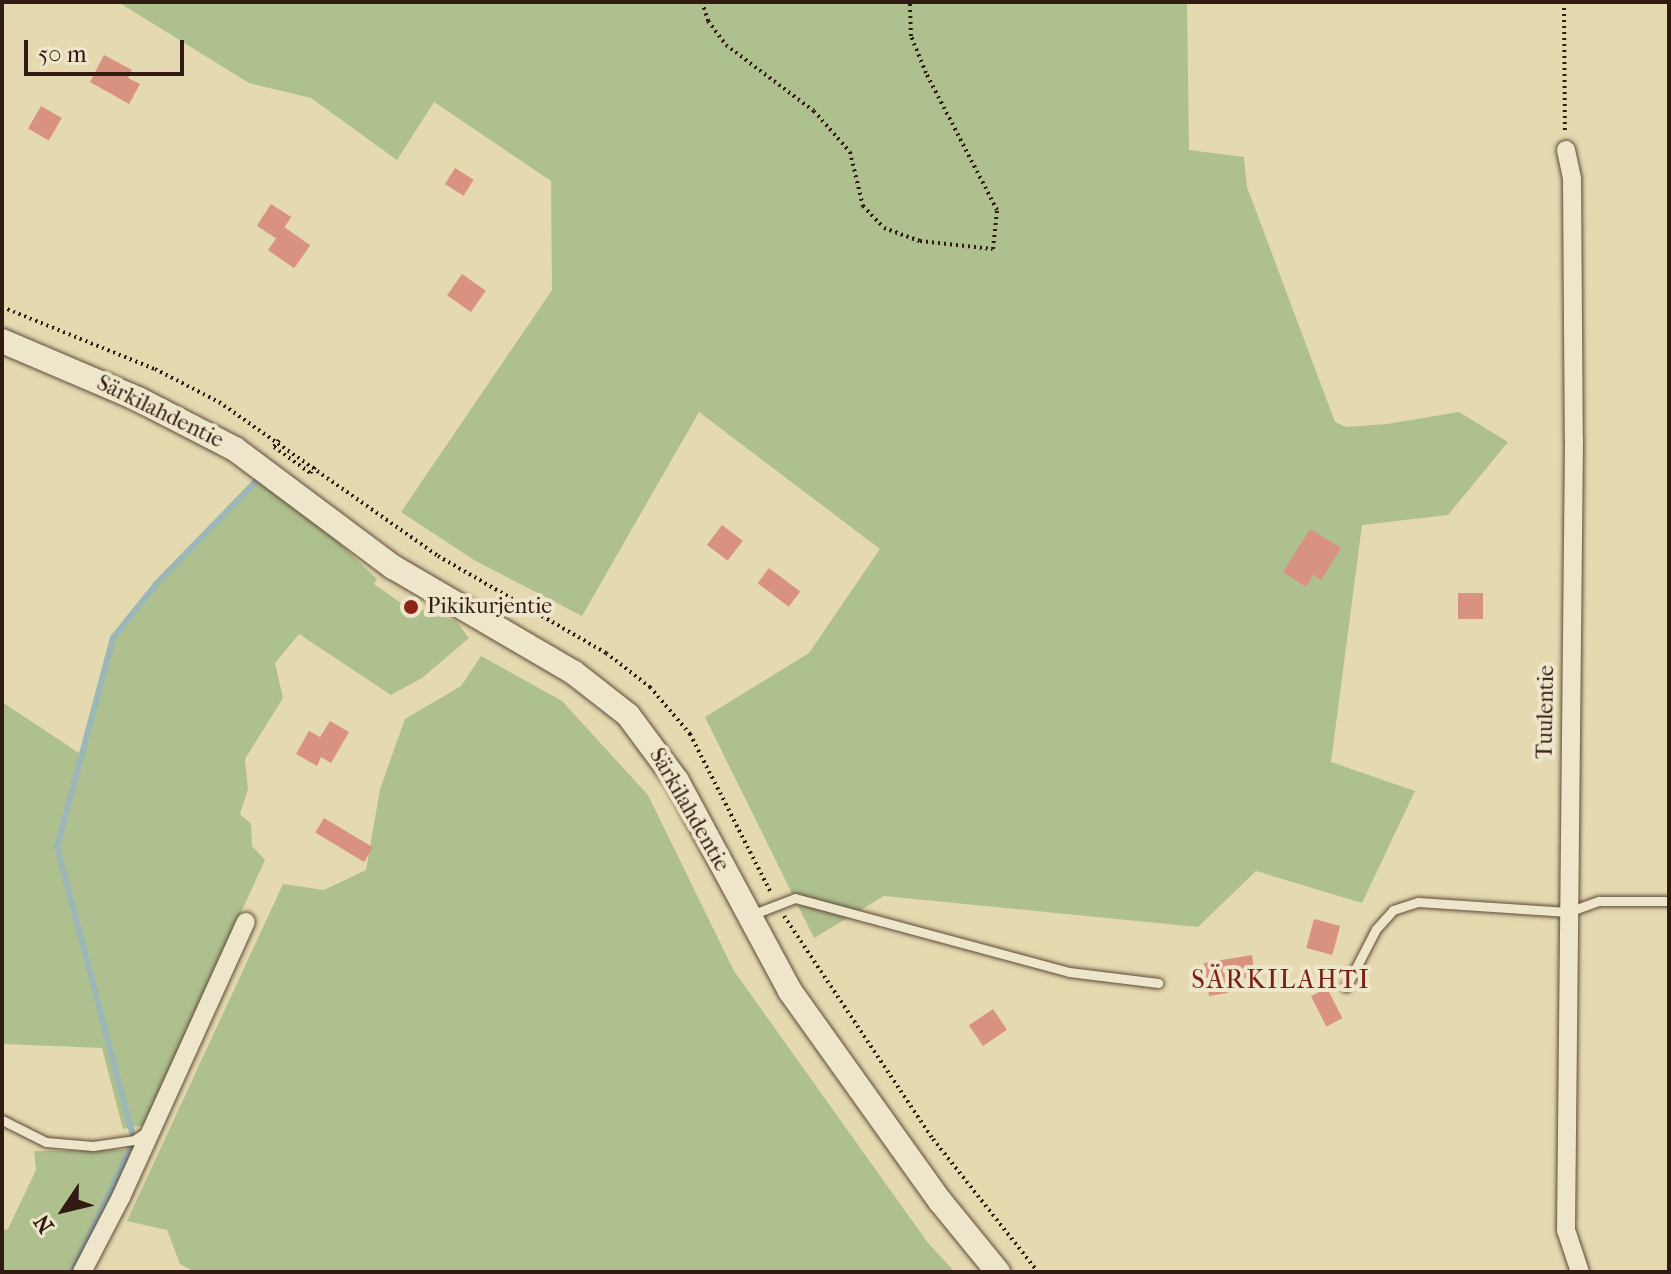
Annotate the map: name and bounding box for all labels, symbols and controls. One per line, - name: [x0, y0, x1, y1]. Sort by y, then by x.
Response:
- scale bar: [28, 24, 188, 74]
- text: 50 m: [38, 40, 87, 68]
- street label: Särkilahdentie: [92, 370, 228, 454]
- place label: Pikikurjentie: [427, 594, 552, 620]
- marker: Pikikurjentie: [402, 598, 420, 616]
- street label: Tuulentie: [1532, 665, 1560, 759]
- street label: Särkilahdentie: [643, 744, 735, 876]
- district label: SÄRKILAHTI: [1191, 964, 1371, 996]
- north arrow: [24, 1170, 104, 1250]
- text: N: [29, 1209, 60, 1238]

